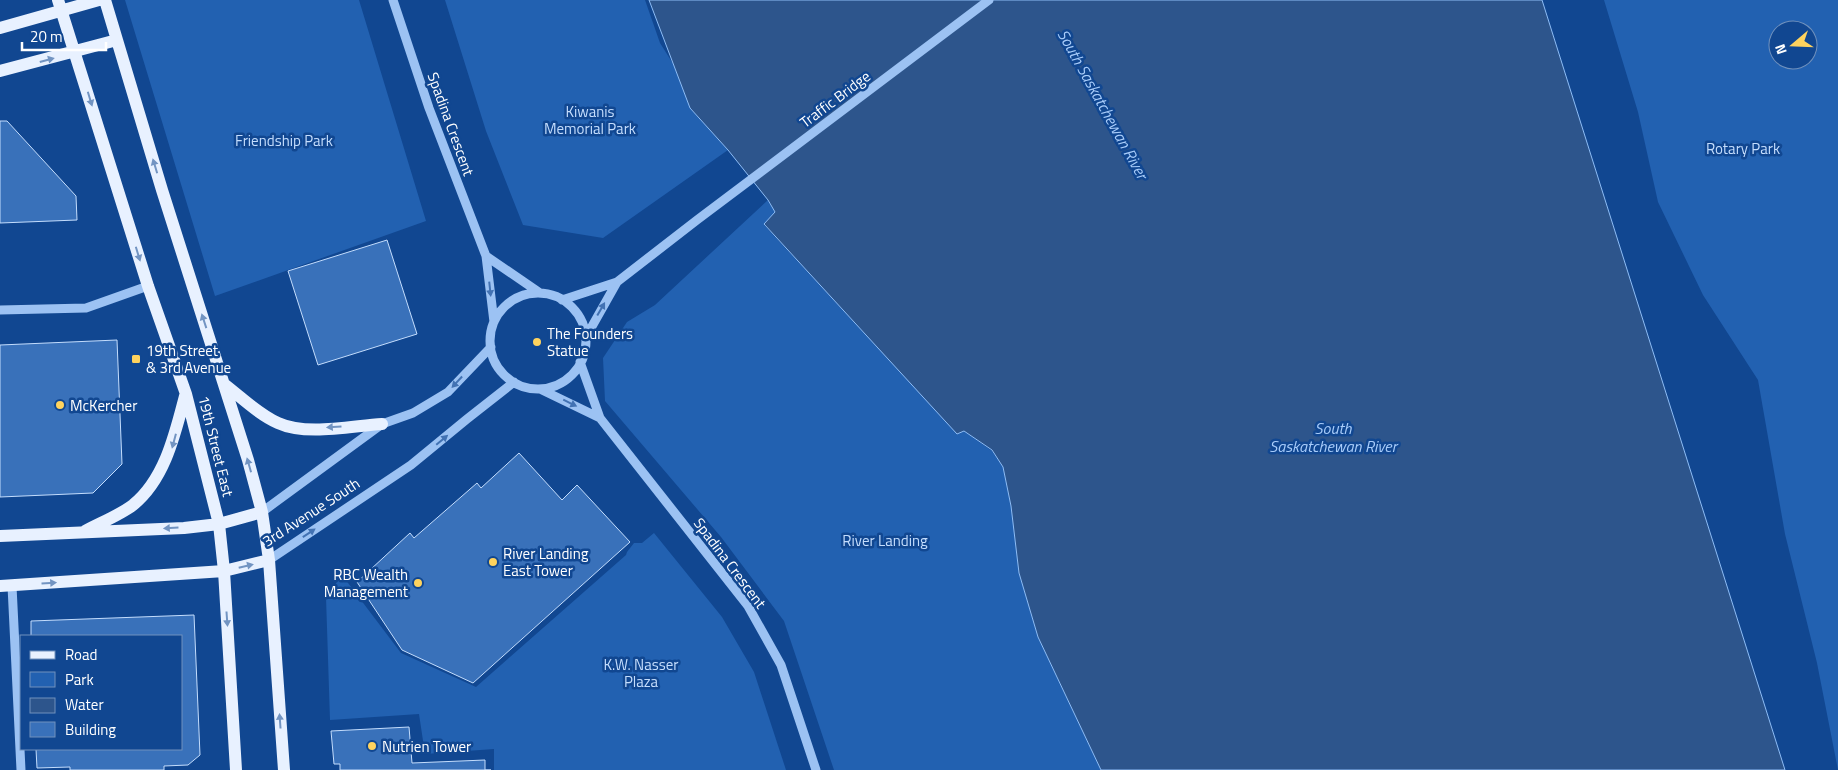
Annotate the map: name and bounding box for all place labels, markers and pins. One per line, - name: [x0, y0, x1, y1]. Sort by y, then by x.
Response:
- place label: The Founders Statue: [547, 322, 633, 362]
- marker: The Founders Statue: [531, 336, 543, 348]
- place label: 19th Street & 3rd Avenue: [146, 339, 231, 379]
- marker: 19th Street & 3rd Avenue: [130, 353, 142, 365]
- place label: McKercher: [70, 394, 137, 417]
- marker: McKercher: [54, 399, 66, 411]
- place label: River Landing East Tower: [503, 542, 589, 582]
- marker: River Landing East Tower: [487, 556, 499, 568]
- place label: RBC Wealth Management: [324, 563, 409, 603]
- marker: RBC Wealth Management: [412, 577, 424, 589]
- place label: Nutrien Tower: [382, 735, 471, 758]
- marker: Nutrien Tower: [366, 740, 378, 752]

